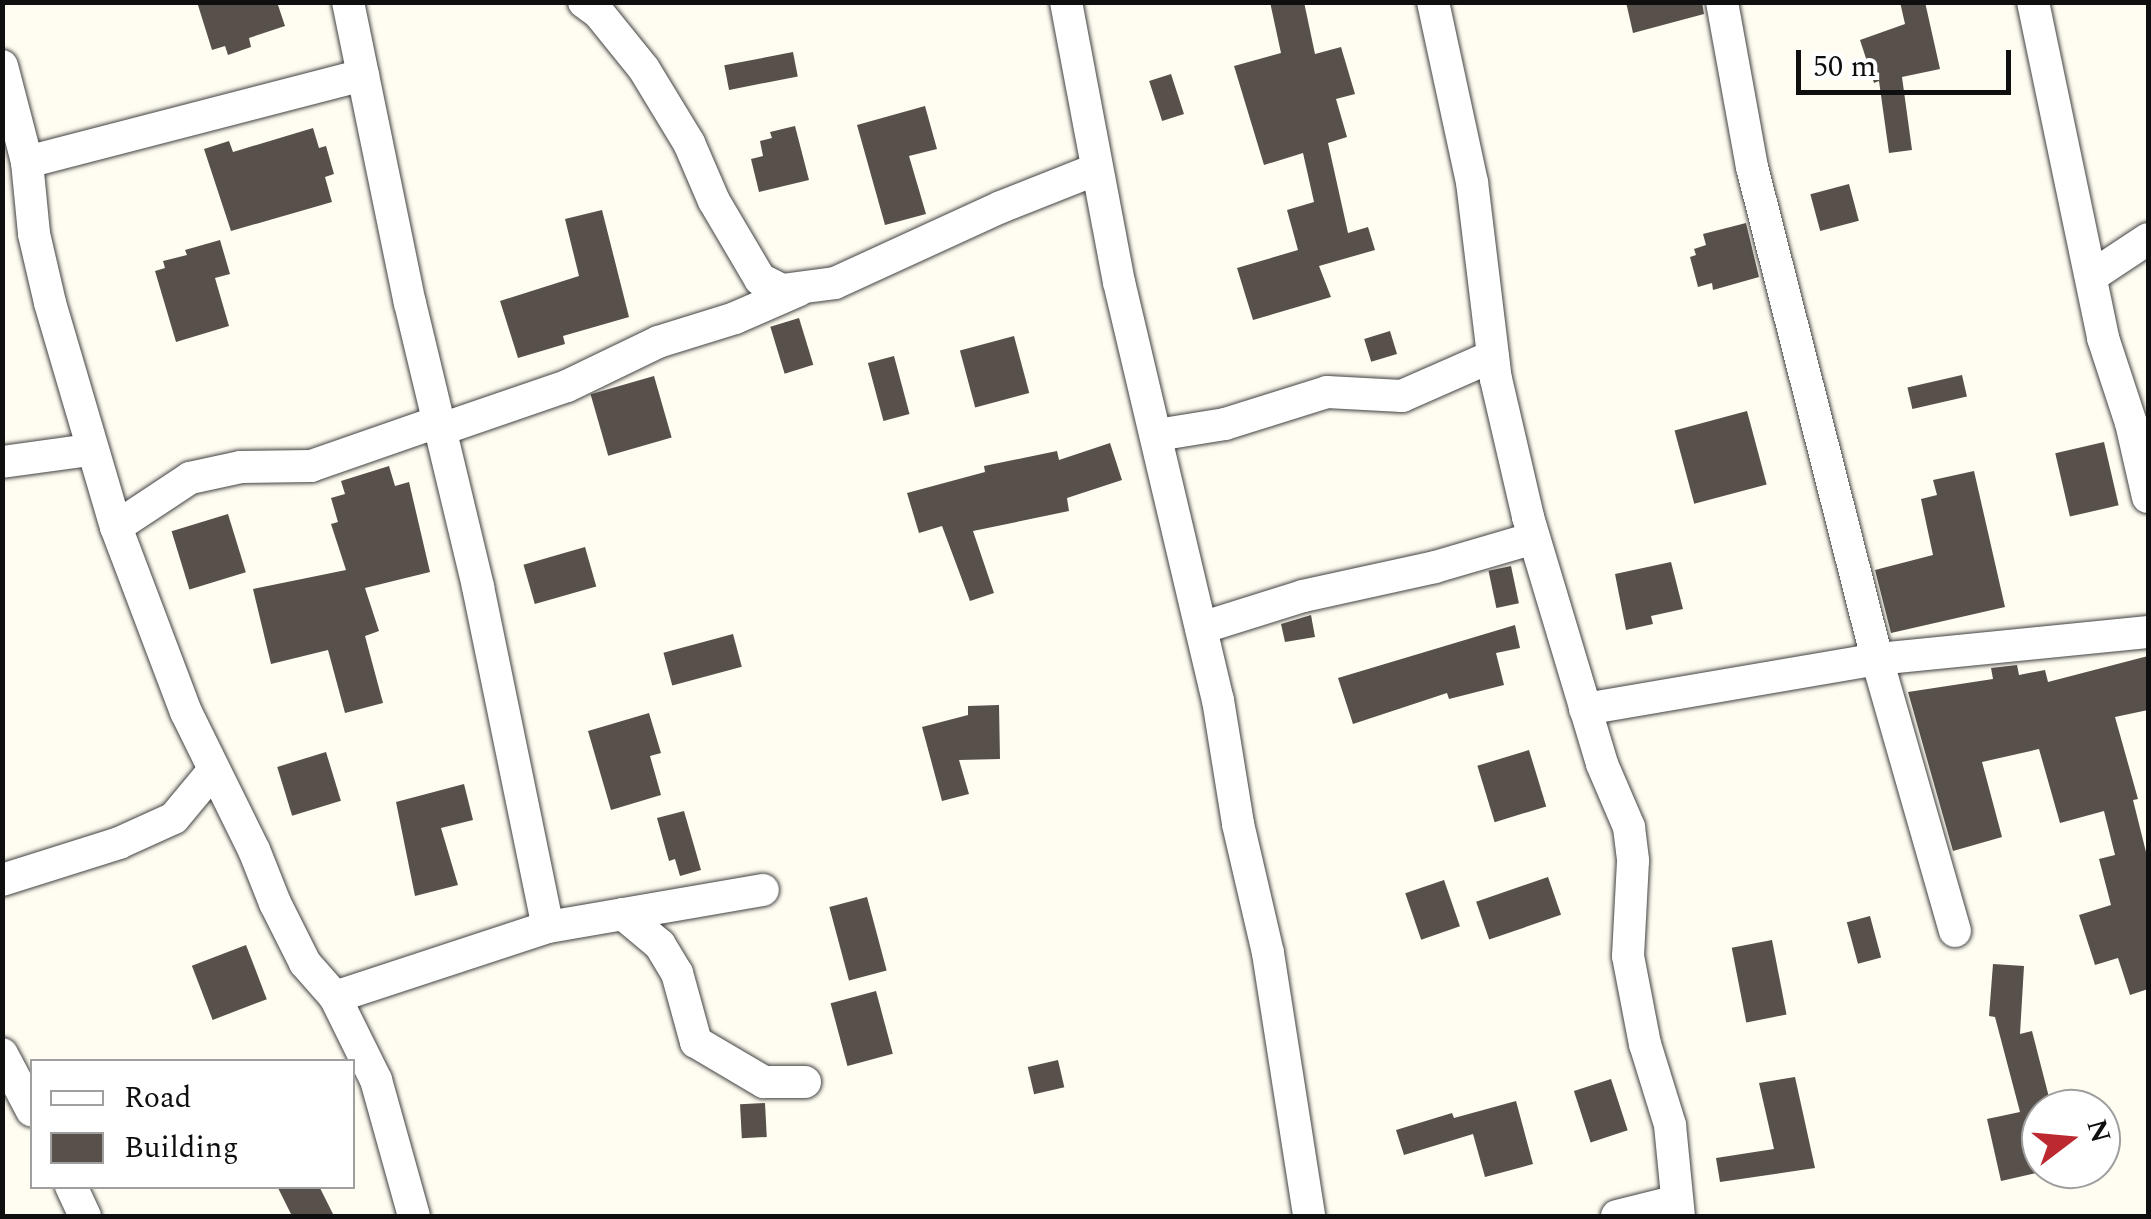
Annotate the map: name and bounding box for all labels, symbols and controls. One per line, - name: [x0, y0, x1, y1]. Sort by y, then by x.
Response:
- scale bar: [1801, 30, 2016, 92]
- text: 50 m: [1813, 44, 1876, 90]
- legend: [30, 1059, 355, 1189]
- text: Road: [124, 1075, 192, 1121]
- north arrow: [2021, 1089, 2121, 1189]
- text: N: [2075, 1114, 2122, 1148]
- text: Building: [124, 1125, 239, 1171]

